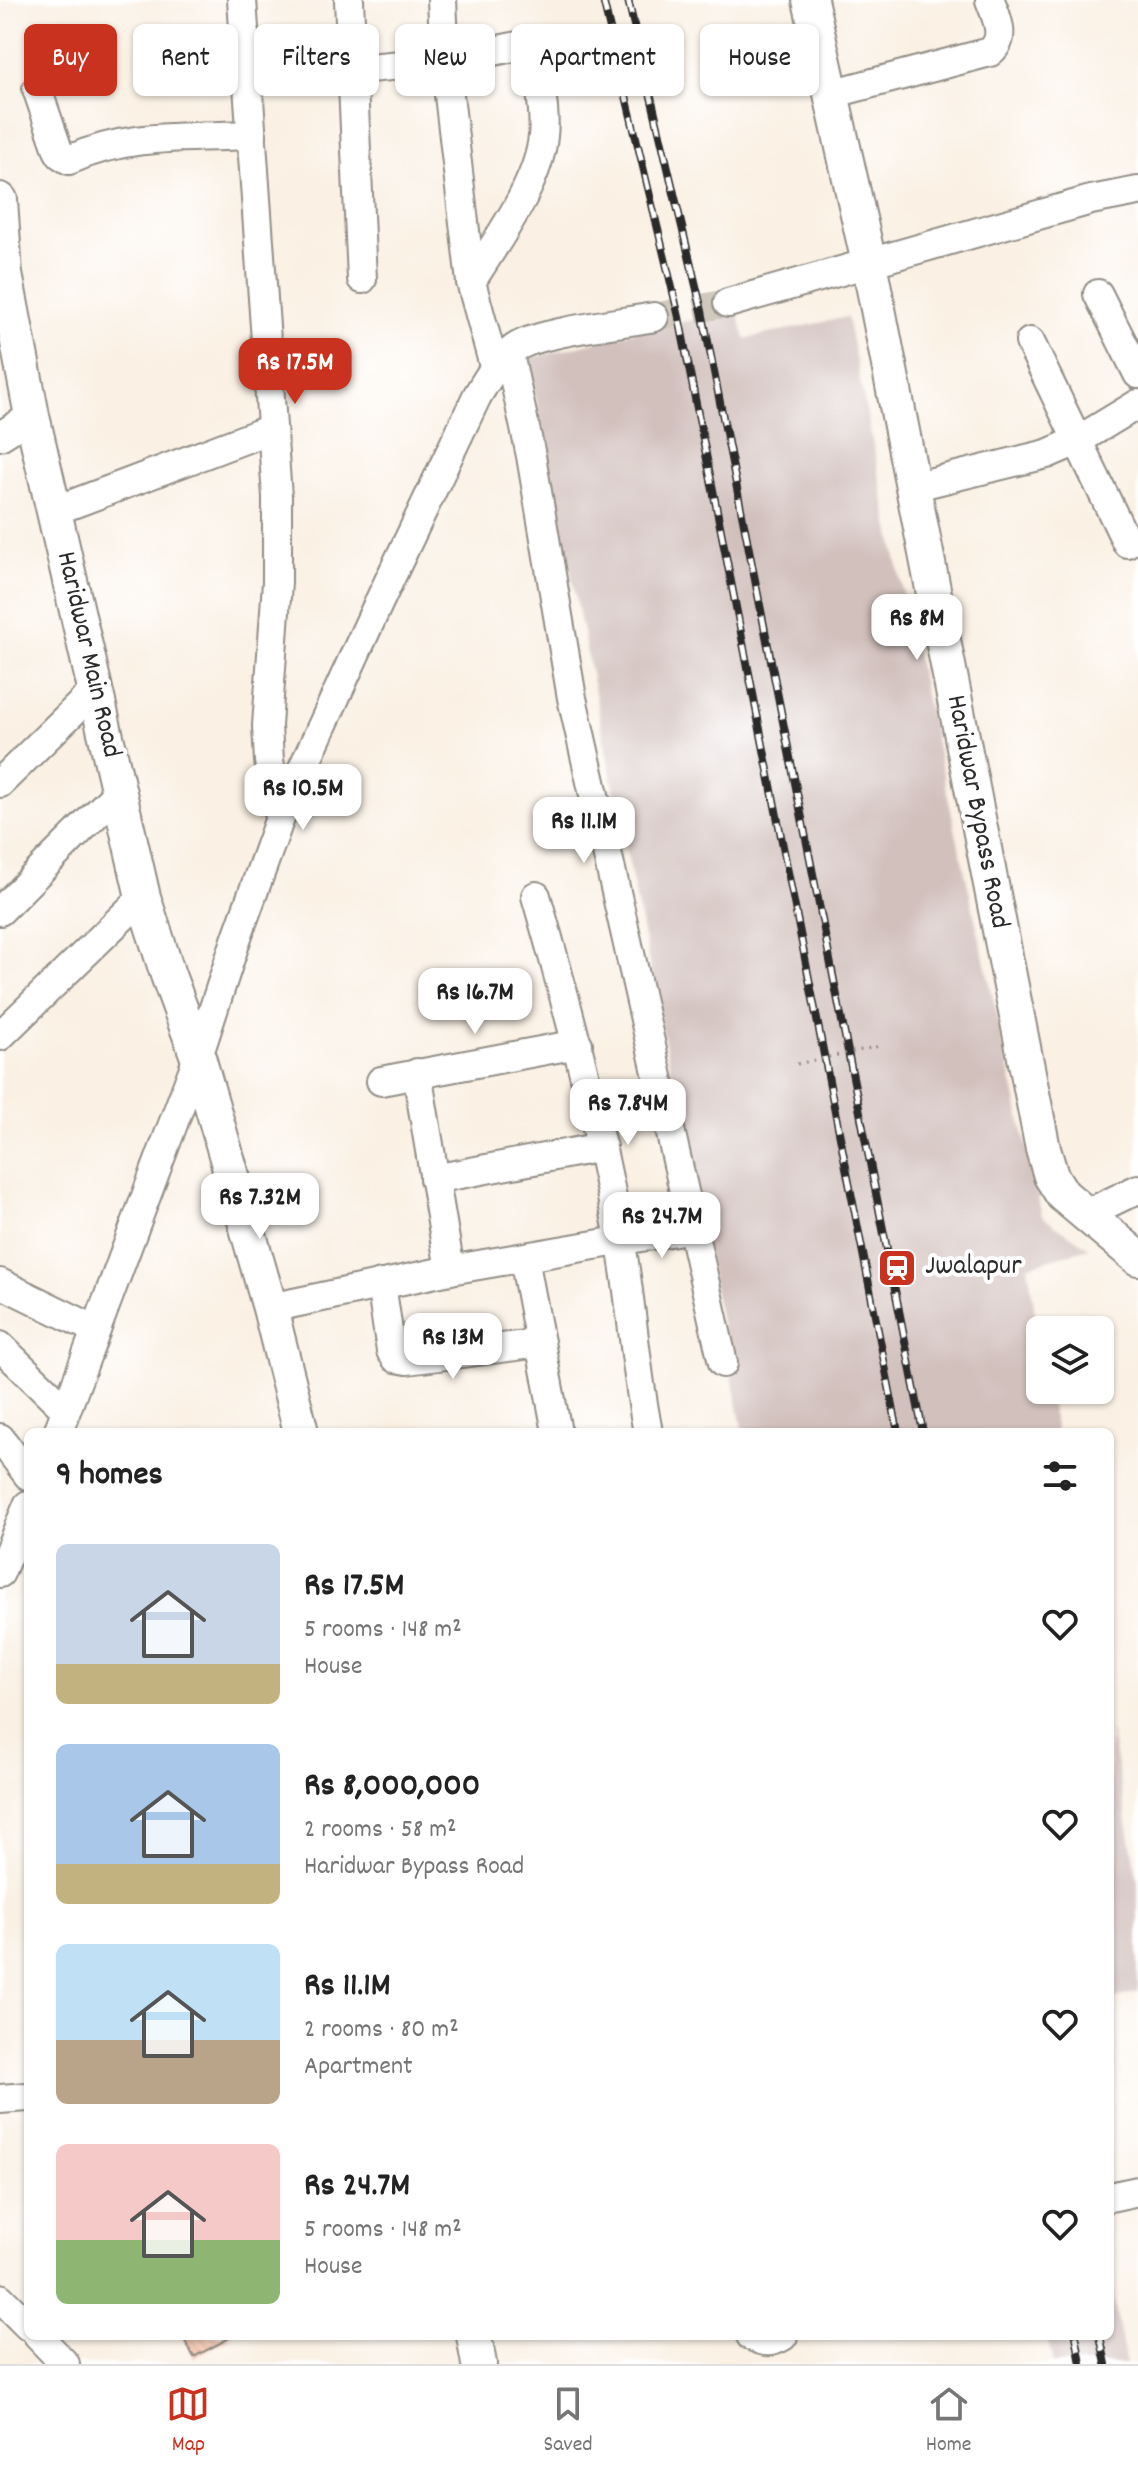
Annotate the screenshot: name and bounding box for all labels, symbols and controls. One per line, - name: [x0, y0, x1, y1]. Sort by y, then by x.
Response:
- chip: Buy: [24, 24, 117, 96]
- chip: Rent: [133, 24, 238, 96]
- chip: Filters: [254, 24, 379, 96]
- chip: New: [395, 24, 495, 96]
- chip: Apartment: [511, 24, 684, 96]
- chip: House: [700, 24, 819, 96]
- pin: Rs 17.5M: [212, 338, 378, 406]
- text: Rs 17.5M: [257, 345, 333, 382]
- street label: Haridwar Main Road: [44, 548, 130, 762]
- pin: Rs 8M: [861, 594, 973, 662]
- text: Rs 8M: [889, 601, 945, 638]
- street label: Haridwar Bypass Road: [934, 692, 1018, 932]
- pin: Rs 10.5M: [220, 764, 386, 832]
- text: Rs 10.5M: [262, 771, 344, 808]
- pin: Rs 11.1M: [501, 797, 667, 865]
- text: Rs 11.1M: [551, 804, 617, 841]
- pin: Rs 16.7M: [392, 968, 558, 1036]
- text: Rs 16.7M: [436, 975, 514, 1012]
- pin: Rs 7.84M: [545, 1079, 711, 1147]
- text: Rs 7.84M: [588, 1086, 668, 1123]
- pin: Rs 7.32M: [177, 1173, 343, 1241]
- text: Rs 7.32M: [219, 1180, 301, 1217]
- pin: Rs 24.7M: [579, 1192, 745, 1260]
- text: Rs 24.7M: [621, 1199, 703, 1236]
- station icon: Jwalapur: [876, 1247, 918, 1289]
- place label: Jwalapur: [925, 1248, 1022, 1288]
- pin: Rs 13M: [388, 1313, 518, 1381]
- map controls: [1026, 1316, 1114, 1404]
- button: layers: [1026, 1316, 1114, 1404]
- text: Rs 13M: [422, 1320, 484, 1357]
- text: 9 homes: [56, 1452, 163, 1501]
- icon: filters: [1038, 1454, 1082, 1498]
- text: Rs 17.5M: [304, 1563, 404, 1612]
- icon: home: [120, 1576, 216, 1672]
- icon: heart: [1038, 1602, 1082, 1646]
- text: 5 rooms · 148 m²: [304, 1612, 462, 1649]
- text: House: [304, 1649, 362, 1686]
- text: Rs 8,000,000: [304, 1763, 480, 1812]
- icon: home: [120, 1776, 216, 1872]
- icon: heart: [1038, 1802, 1082, 1846]
- text: 2 rooms · 58 m²: [304, 1812, 457, 1849]
- text: Haridwar Bypass Road: [304, 1849, 524, 1886]
- text: Rs 11.1M: [304, 1963, 391, 2012]
- icon: home: [120, 1976, 216, 2072]
- icon: heart: [1038, 2002, 1082, 2046]
- text: 2 rooms · 80 m²: [304, 2012, 459, 2049]
- text: Apartment: [304, 2049, 413, 2086]
- text: Rs 24.7M: [304, 2163, 410, 2212]
- icon: home: [120, 2176, 216, 2272]
- icon: heart: [1038, 2202, 1082, 2246]
- text: 5 rooms · 148 m²: [304, 2212, 462, 2249]
- text: House: [304, 2249, 362, 2286]
- tab: Map: [166, 2382, 210, 2461]
- tab: Saved: [543, 2382, 593, 2461]
- tab: Home: [926, 2382, 971, 2461]

